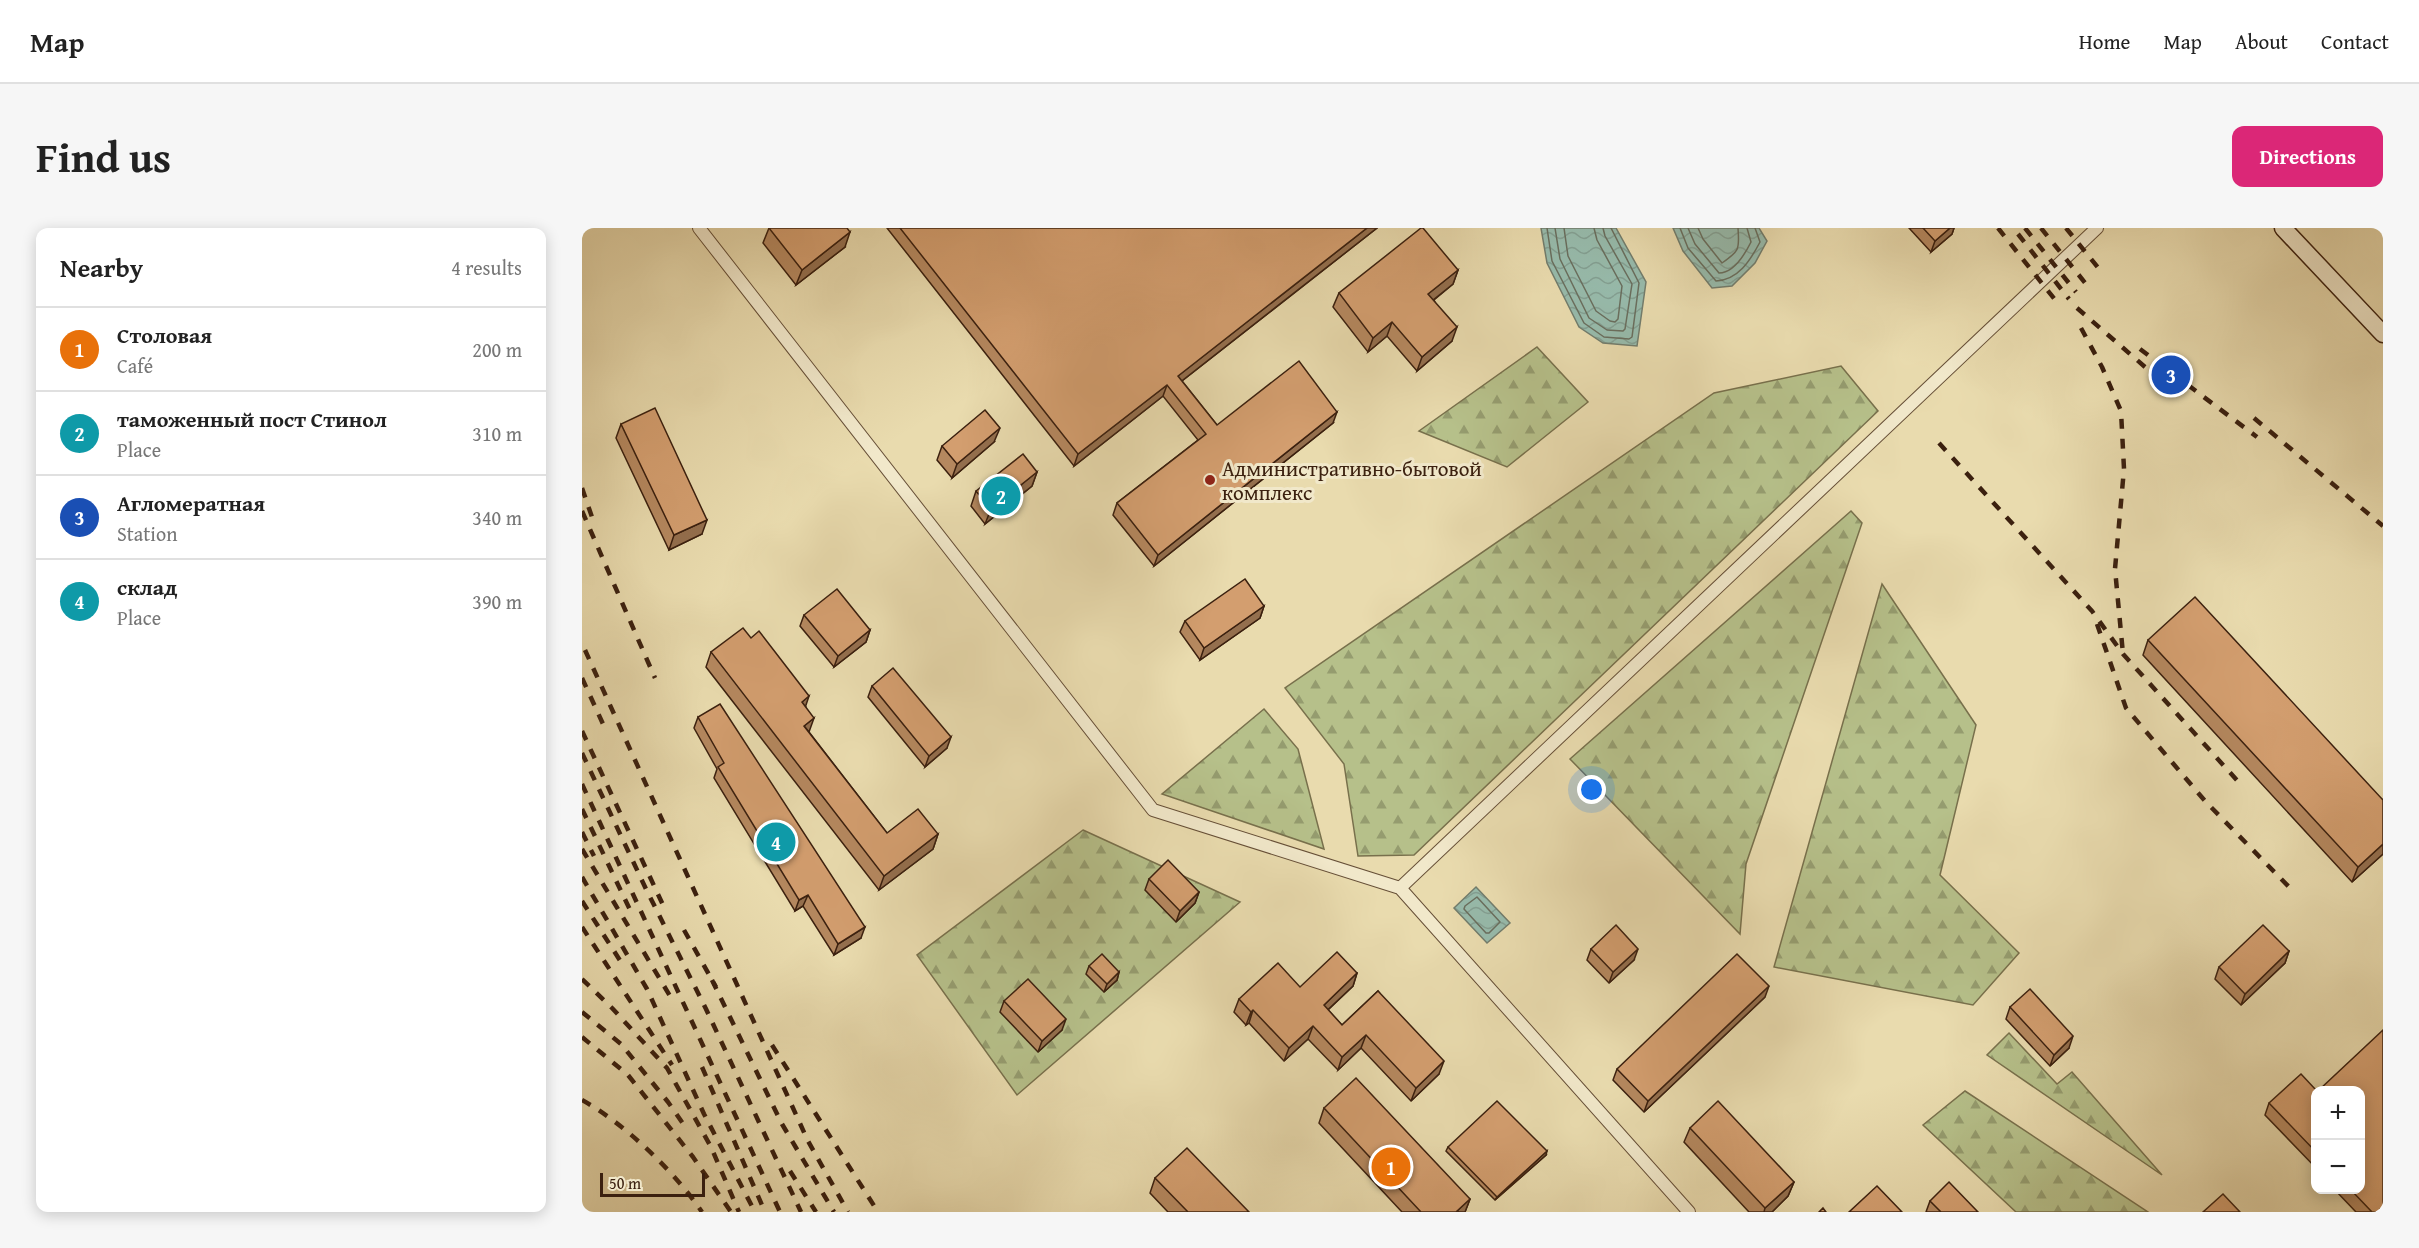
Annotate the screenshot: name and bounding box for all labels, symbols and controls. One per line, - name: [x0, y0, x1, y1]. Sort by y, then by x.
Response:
- text: Map: [30, 21, 84, 62]
- text: Home: [2079, 26, 2130, 57]
- text: Map: [2163, 26, 2202, 57]
- text: About: [2235, 26, 2288, 57]
- text: Contact: [2321, 26, 2389, 57]
- text: Find us: [36, 126, 171, 187]
- button: Directions: [2232, 126, 2383, 187]
- text: Nearby: [60, 248, 143, 287]
- text: 4 results: [451, 253, 522, 282]
- text: Столовая: [117, 319, 212, 351]
- text: 1: [74, 335, 85, 364]
- text: 200 m: [472, 335, 522, 364]
- text: Café: [117, 351, 153, 380]
- pin: 3: [2152, 352, 2190, 398]
- text: таможенный пост Стинол: [117, 403, 387, 435]
- text: 2: [74, 419, 85, 448]
- text: 310 m: [472, 419, 522, 448]
- text: Place: [117, 435, 161, 464]
- place label: Административно-бытовой комплекс: [1222, 453, 1482, 508]
- marker: Административно-бытовой комплекс: [1203, 473, 1217, 487]
- pin: 2: [982, 474, 1020, 518]
- text: Агломератная: [117, 487, 265, 519]
- text: 3: [74, 503, 85, 532]
- text: 340 m: [472, 503, 522, 532]
- text: Station: [117, 519, 177, 548]
- text: склад: [117, 571, 177, 603]
- text: 4: [74, 587, 85, 616]
- text: 390 m: [472, 587, 522, 616]
- text: Place: [117, 603, 161, 632]
- your location: [1577, 775, 1606, 804]
- pin: 4: [756, 820, 796, 864]
- map controls: [2311, 1086, 2365, 1194]
- button: +: [2311, 1086, 2365, 1140]
- button: −: [2311, 1140, 2365, 1194]
- pin: 1: [1372, 1144, 1410, 1190]
- scale bar: [600, 1170, 705, 1198]
- text: 50 m: [609, 1171, 641, 1195]

